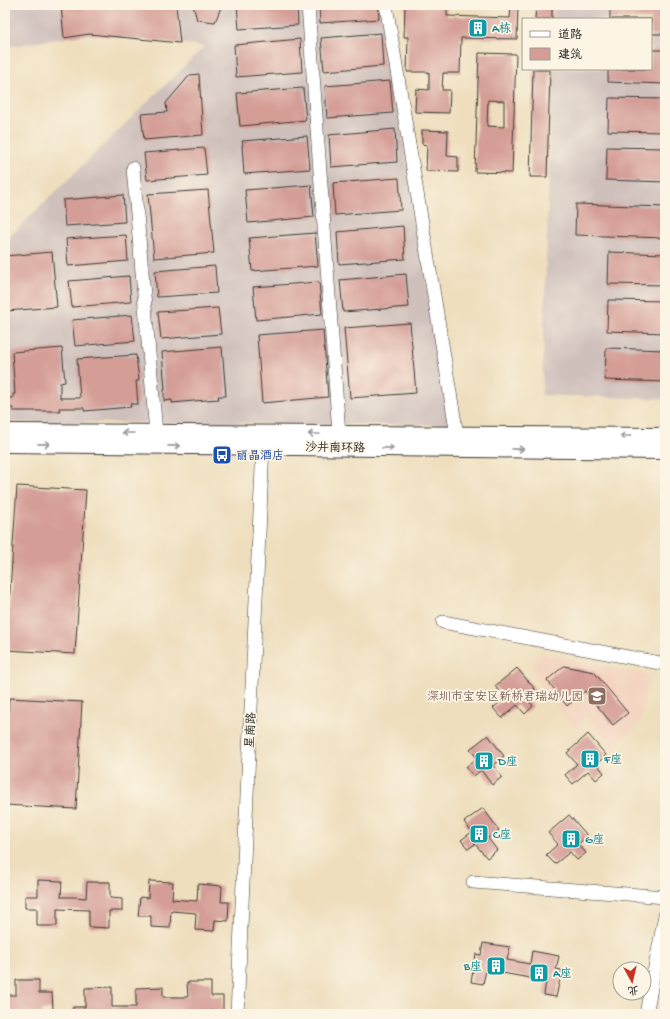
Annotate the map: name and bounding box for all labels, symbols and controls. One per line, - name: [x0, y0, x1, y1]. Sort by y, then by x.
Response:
- building icon: A栋: [467, 17, 489, 39]
- legend: [522, 18, 652, 70]
- place label: A栋: [492, 21, 511, 37]
- text: 道路: [558, 28, 582, 43]
- text: 建筑: [558, 48, 582, 63]
- one-way arrow: [122, 429, 135, 437]
- one-way arrow: [308, 430, 321, 438]
- one-way arrow: [620, 432, 633, 440]
- one-way arrow: [37, 440, 50, 448]
- street label: 沙井南环路: [305, 440, 365, 457]
- one-way arrow: [167, 442, 180, 449]
- bus stop icon: 丽晶酒店: [211, 444, 233, 466]
- one-way arrow: [381, 444, 394, 452]
- one-way arrow: [511, 445, 524, 453]
- place label: 丽晶酒店: [236, 449, 284, 464]
- school or university icon: 深圳市宝安区新桥君瑞幼儿园: [586, 685, 608, 707]
- place label: 深圳市宝安区新桥君瑞幼儿园: [427, 690, 583, 705]
- street label: 星南路: [243, 712, 260, 748]
- building icon: F座: [579, 748, 601, 770]
- building icon: D座: [473, 750, 495, 772]
- place label: F座: [603, 753, 622, 768]
- place label: D座: [497, 755, 518, 770]
- building icon: C座: [468, 823, 490, 845]
- place label: C座: [493, 828, 512, 843]
- building icon: G座: [560, 828, 582, 850]
- place label: G座: [585, 833, 605, 848]
- building icon: B座: [485, 955, 507, 977]
- place label: B座: [463, 960, 482, 975]
- north arrow: [612, 961, 652, 1001]
- building icon: A座: [528, 962, 550, 984]
- place label: A座: [553, 967, 572, 982]
- text: 北: [627, 982, 639, 996]

